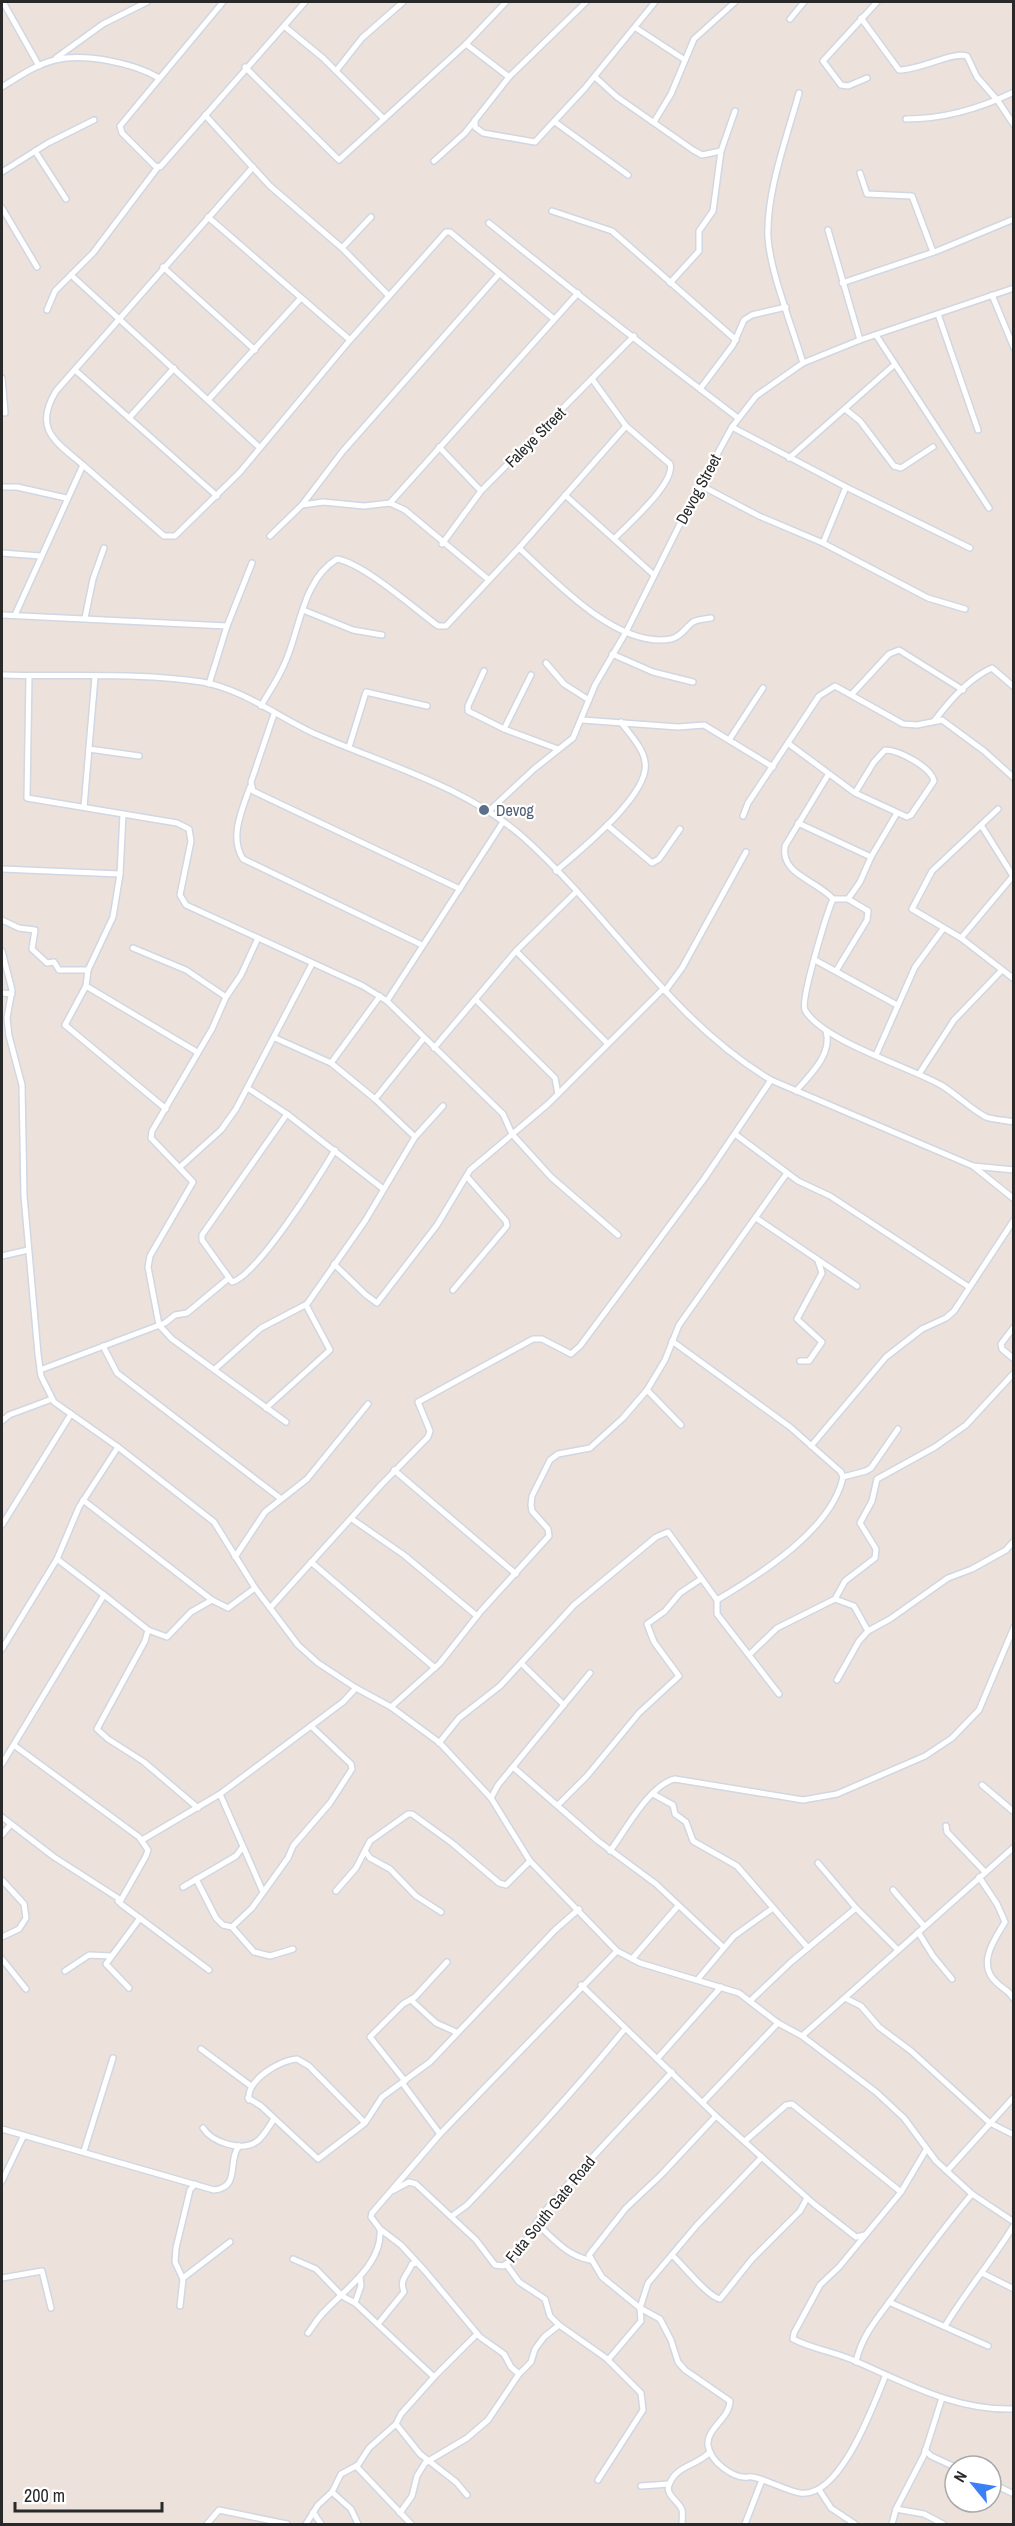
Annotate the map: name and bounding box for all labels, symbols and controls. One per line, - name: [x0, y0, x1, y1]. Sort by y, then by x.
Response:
- street label: Faleye Street: [500, 402, 570, 472]
- street label: Devog Street: [670, 450, 726, 528]
- place label: Devog: [496, 799, 535, 821]
- marker: Devog: [477, 803, 491, 817]
- street label: Futa South Gate Road: [500, 2151, 600, 2267]
- north arrow: [943, 2454, 1003, 2514]
- text: N: [948, 2467, 972, 2486]
- scale bar: [15, 2475, 162, 2513]
- text: 200 m: [24, 2483, 65, 2508]

